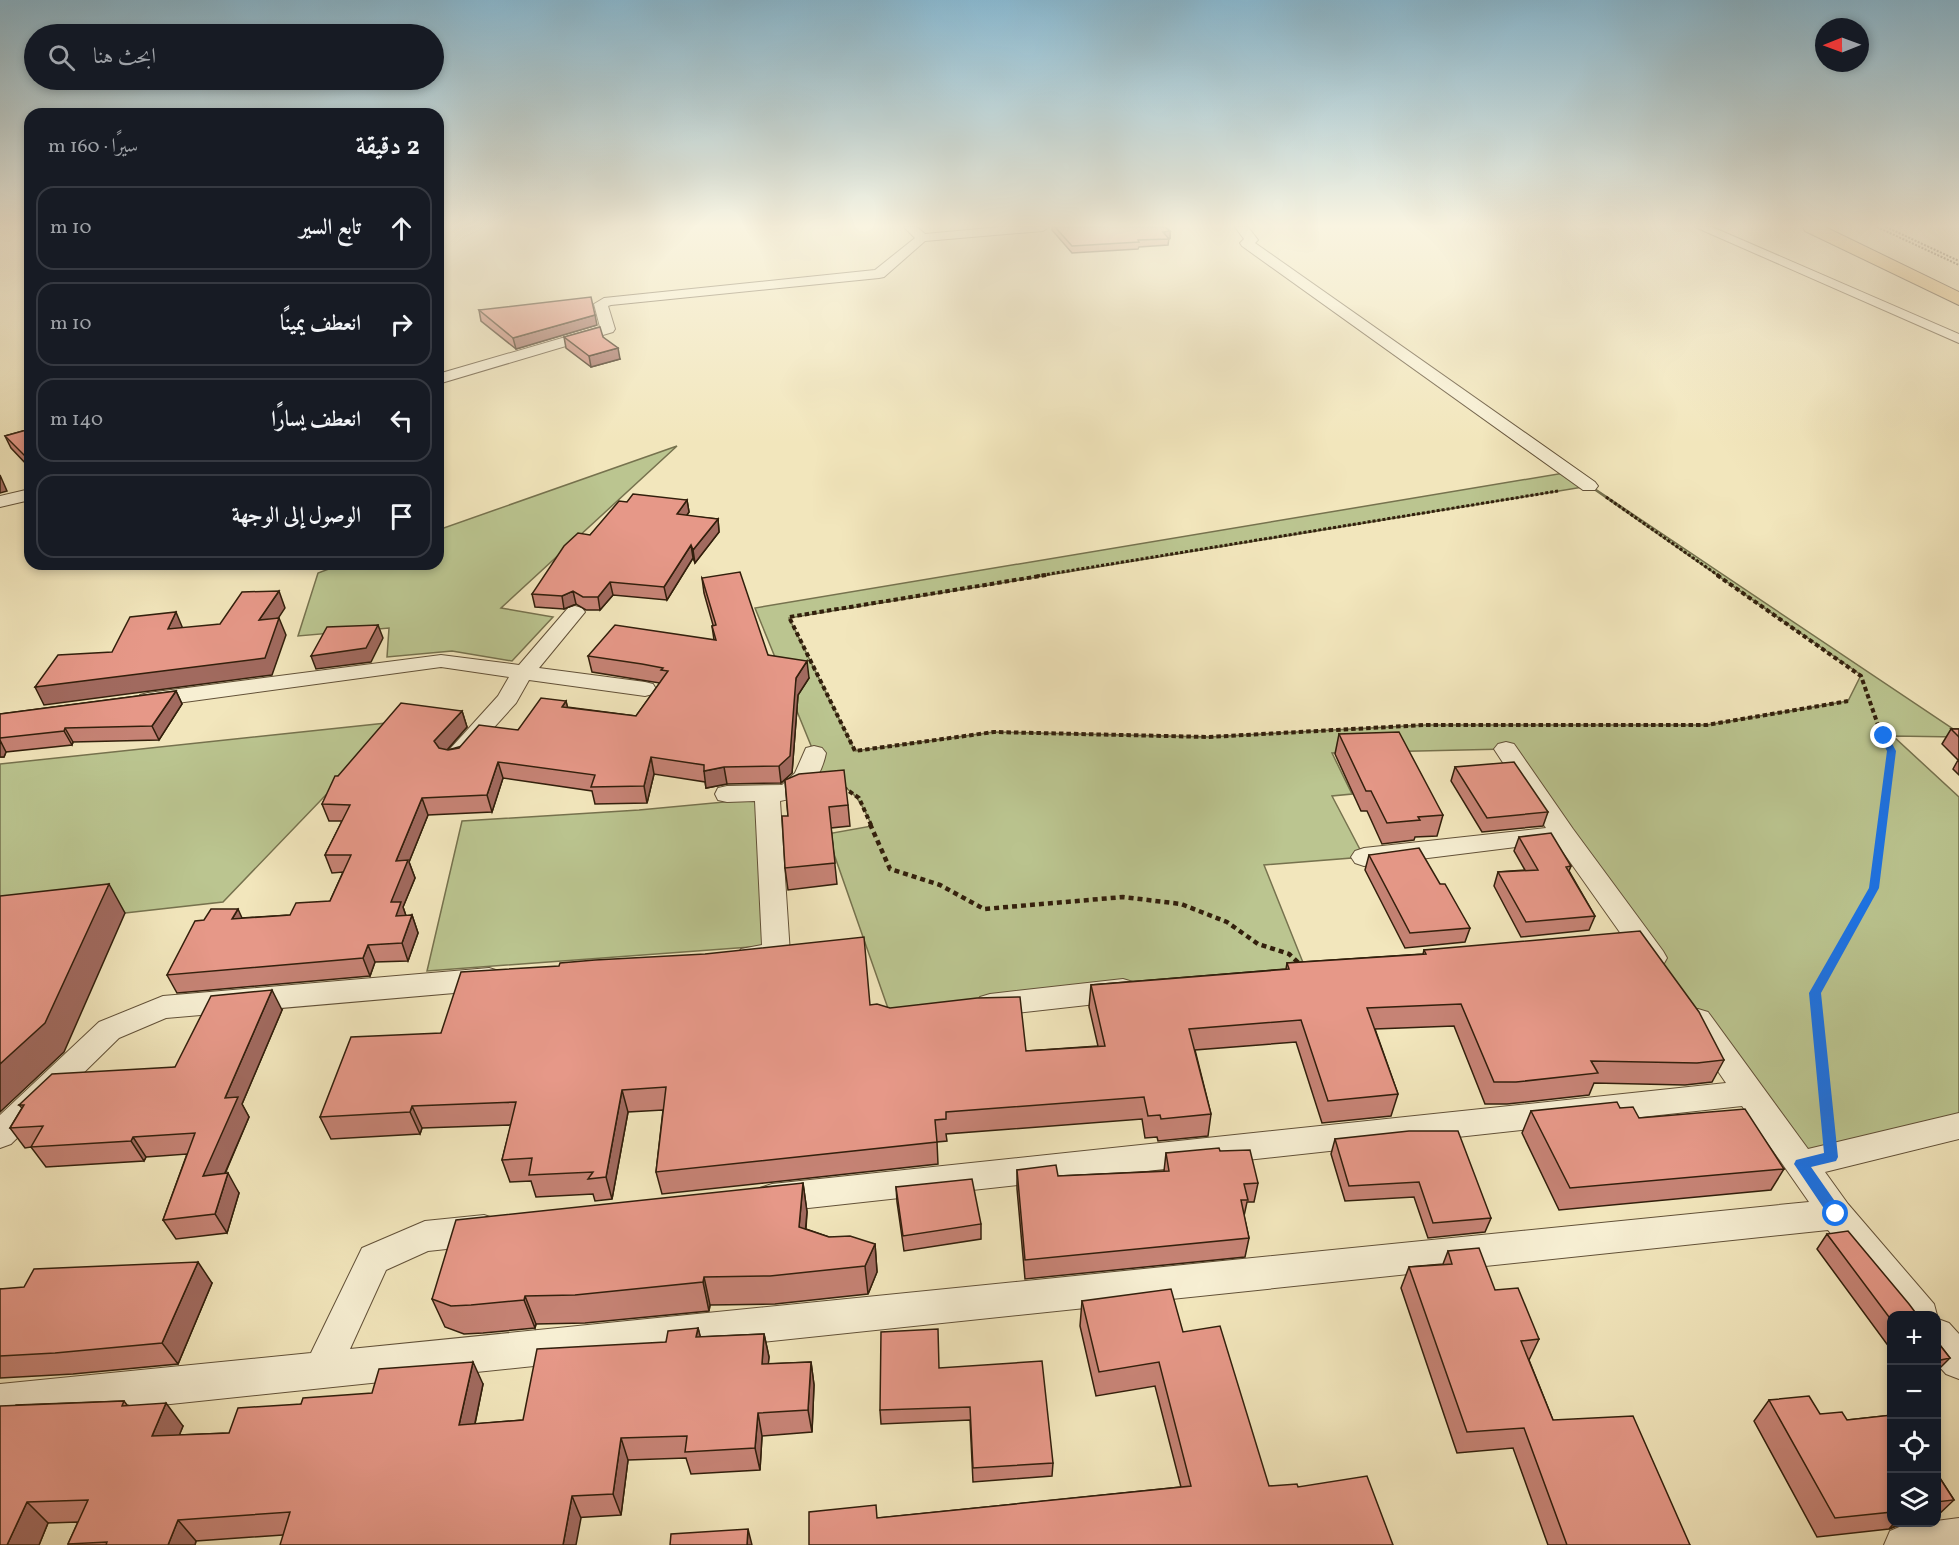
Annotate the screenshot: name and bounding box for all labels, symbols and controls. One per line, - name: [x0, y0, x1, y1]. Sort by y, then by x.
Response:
- north arrow: [1815, 18, 1869, 72]
- search box: [24, 24, 444, 90]
- icon: search: [45, 41, 78, 74]
- text: ابحث هنا: [93, 42, 156, 73]
- text: 2 دقيقة: [356, 129, 420, 165]
- text: سيرًا · 160 m: [48, 133, 138, 161]
- icon: ahead: [385, 212, 418, 245]
- text: تابع السير: [299, 213, 361, 244]
- text: 10 m: [50, 214, 91, 242]
- icon: right: [385, 308, 418, 341]
- text: انعطف يمينًا: [280, 309, 361, 340]
- text: 10 m: [50, 310, 91, 338]
- icon: left: [385, 404, 418, 437]
- text: انعطف يسارًا: [271, 405, 361, 436]
- text: 140 m: [50, 406, 103, 434]
- icon: arrive: [385, 500, 418, 533]
- text: الوصول إلى الوجهة: [232, 501, 361, 532]
- route end: [1870, 722, 1896, 748]
- route start: [1822, 1200, 1848, 1226]
- map controls: [1887, 1311, 1941, 1527]
- button: +: [1887, 1311, 1941, 1365]
- button: −: [1887, 1365, 1941, 1419]
- button: locate: [1887, 1419, 1941, 1473]
- button: layers: [1887, 1473, 1941, 1527]

